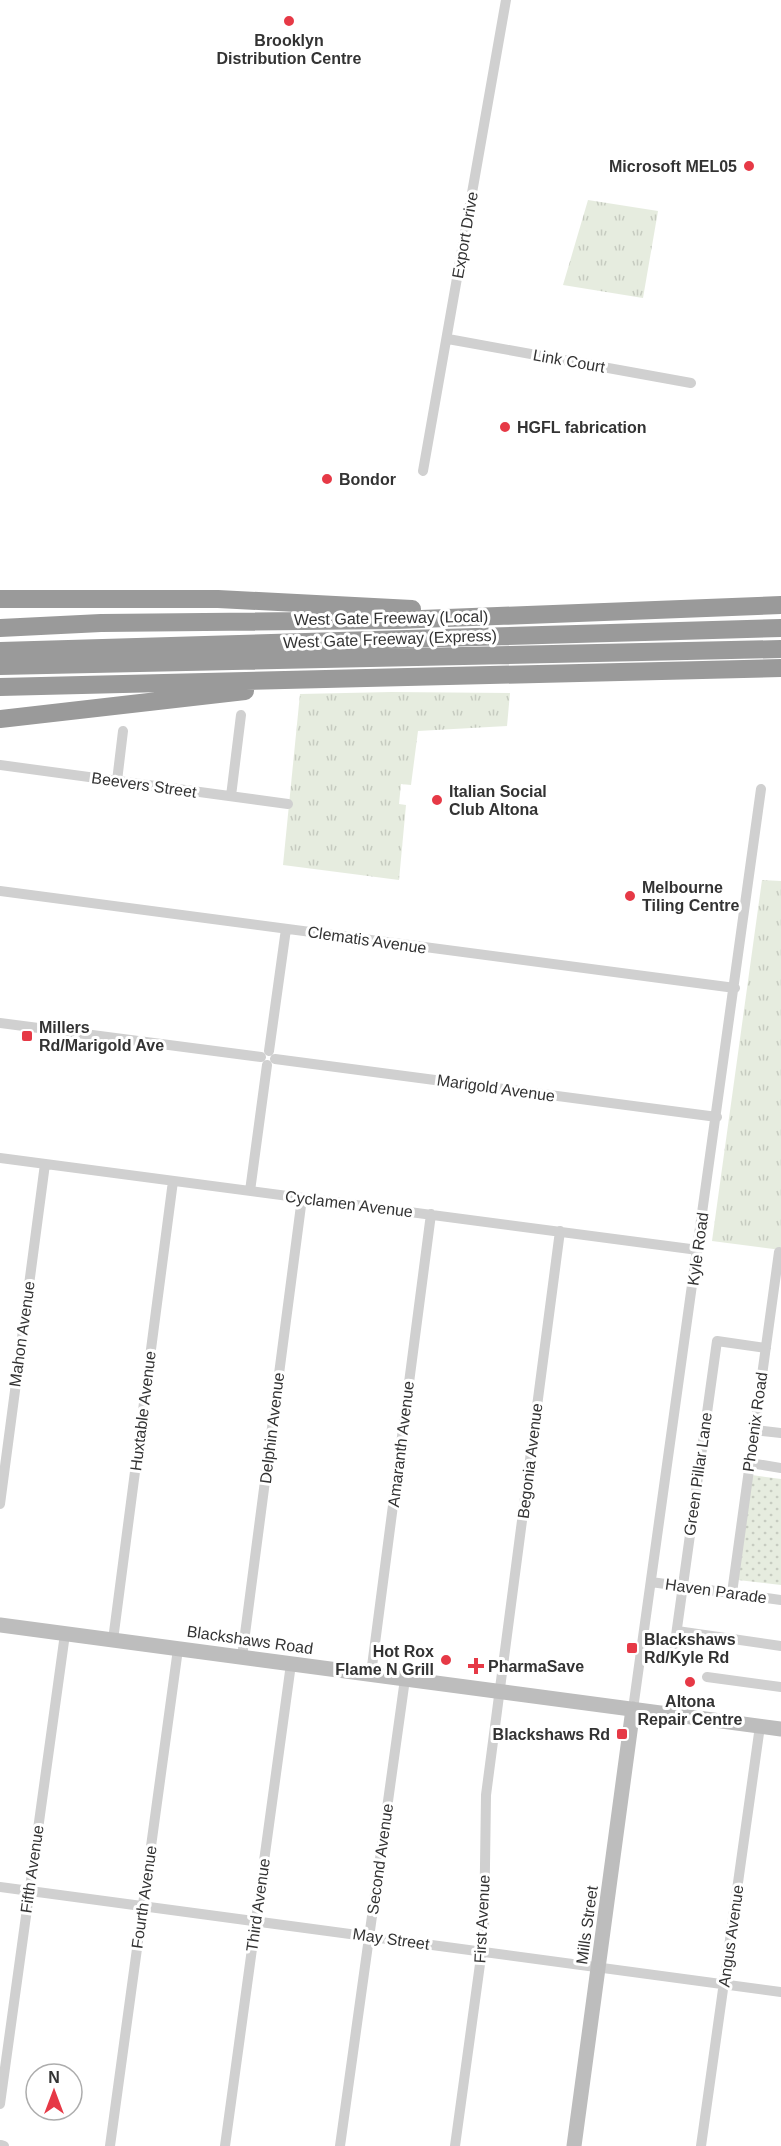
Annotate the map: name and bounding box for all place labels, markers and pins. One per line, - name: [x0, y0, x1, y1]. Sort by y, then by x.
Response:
- marker: Brooklyn Distribution Centre: [282, 14, 296, 28]
- place label: Brooklyn Distribution Centre: [217, 32, 362, 67]
- place label: Microsoft MEL05: [609, 158, 737, 175]
- marker: Microsoft MEL05: [742, 159, 756, 173]
- place label: HGFL fabrication: [517, 419, 647, 436]
- marker: HGFL fabrication: [498, 420, 512, 434]
- place label: Bondor: [339, 471, 396, 488]
- marker: Bondor: [320, 472, 334, 486]
- place label: Italian Social Club Altona: [449, 783, 547, 818]
- marker: Italian Social Club Altona: [430, 793, 444, 807]
- place label: Melbourne Tiling Centre: [642, 879, 740, 914]
- marker: Melbourne Tiling Centre: [623, 889, 637, 903]
- place label: Millers Rd/Marigold Ave: [39, 1019, 164, 1054]
- marker: Millers Rd/Marigold Ave: [20, 1029, 34, 1043]
- place label: Blackshaws Rd/Kyle Rd: [644, 1631, 736, 1666]
- marker: Blackshaws Rd/Kyle Rd: [625, 1641, 639, 1655]
- place label: Hot Rox Flame N Grill: [335, 1643, 434, 1678]
- marker: Hot Rox Flame N Grill: [439, 1653, 453, 1667]
- place label: PharmaSave: [488, 1658, 584, 1675]
- marker: PharmaSave: [469, 1659, 483, 1673]
- marker: Altona Repair Centre: [683, 1675, 697, 1689]
- place label: Altona Repair Centre: [638, 1693, 743, 1728]
- place label: Blackshaws Rd: [493, 1726, 610, 1743]
- marker: Blackshaws Rd: [615, 1727, 629, 1741]

